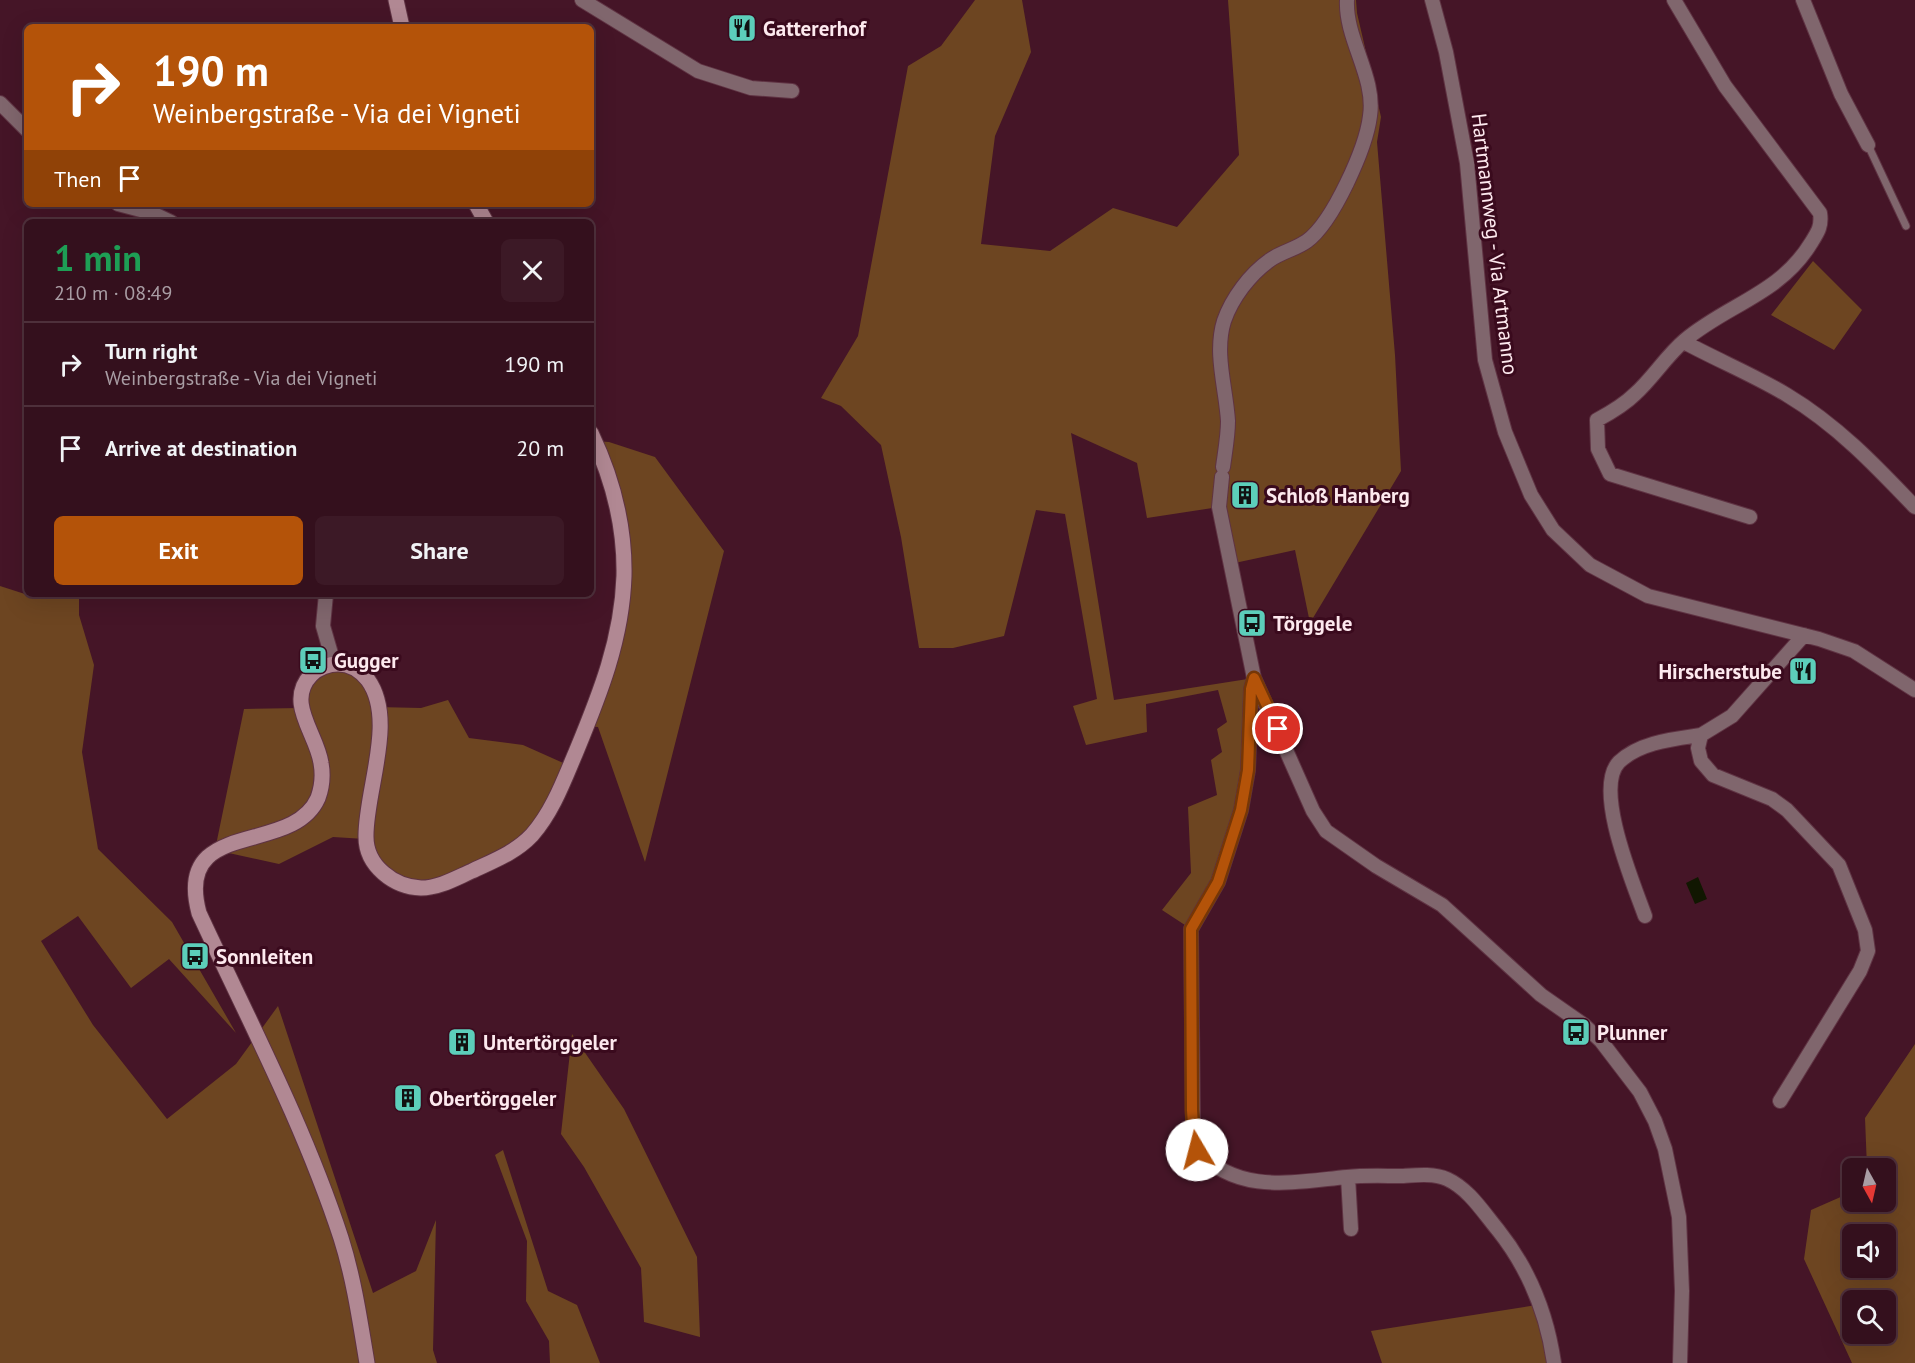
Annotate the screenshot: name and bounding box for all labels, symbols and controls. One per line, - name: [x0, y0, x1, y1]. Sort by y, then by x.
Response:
- restaurant icon: Gattererhof: [726, 12, 758, 44]
- place label: Gattererhof: [763, 15, 867, 42]
- text: 190 m: [153, 43, 269, 98]
- icon: right: [54, 48, 132, 126]
- text: Weinbergstraße - Via dei Vigneti: [153, 96, 521, 130]
- street label: Hartmannweg - Via Artmanno: [1466, 112, 1524, 376]
- icon: arrive: [113, 162, 146, 195]
- text: Then: [54, 165, 101, 193]
- text: 1 min: [54, 234, 142, 281]
- button: close: [501, 239, 564, 302]
- text: 210 m · 08:49: [54, 280, 172, 306]
- text: Turn right: [105, 337, 197, 365]
- icon: right: [54, 348, 87, 381]
- text: 190 m: [504, 350, 564, 378]
- text: Weinbergstraße - Via dei Vigneti: [105, 365, 377, 391]
- icon: arrive: [54, 432, 87, 465]
- text: Arrive at destination: [105, 434, 297, 462]
- text: 20 m: [516, 434, 564, 462]
- building icon: Schloß Hanberg: [1229, 479, 1261, 511]
- place label: Schloß Hanberg: [1266, 482, 1410, 509]
- button: Exit: [54, 516, 303, 585]
- button: Share: [315, 516, 564, 585]
- bus stop icon: Törggele: [1236, 607, 1268, 639]
- place label: Törggele: [1273, 610, 1352, 637]
- bus stop icon: Gugger: [297, 644, 329, 676]
- place label: Gugger: [334, 647, 399, 674]
- restaurant icon: Hirscherstube: [1787, 655, 1819, 687]
- place label: Hirscherstube: [1658, 658, 1782, 685]
- pin: [1252, 703, 1303, 754]
- icon: arrive: [1261, 712, 1294, 745]
- bus stop icon: Sonnleiten: [179, 940, 211, 972]
- place label: Sonnleiten: [216, 943, 313, 970]
- bus stop icon: Plunner: [1560, 1016, 1592, 1048]
- place label: Plunner: [1597, 1019, 1668, 1046]
- building icon: Untertörggeler: [446, 1026, 478, 1058]
- place label: Untertörggeler: [483, 1029, 617, 1056]
- building icon: Obertörggeler: [392, 1082, 424, 1114]
- place label: Obertörggeler: [429, 1085, 557, 1112]
- position arrow: [1165, 1118, 1229, 1182]
- north arrow: [1842, 1158, 1896, 1212]
- map controls: [1842, 1158, 1896, 1344]
- button: sound: [1842, 1224, 1896, 1278]
- button: search: [1842, 1290, 1896, 1344]

